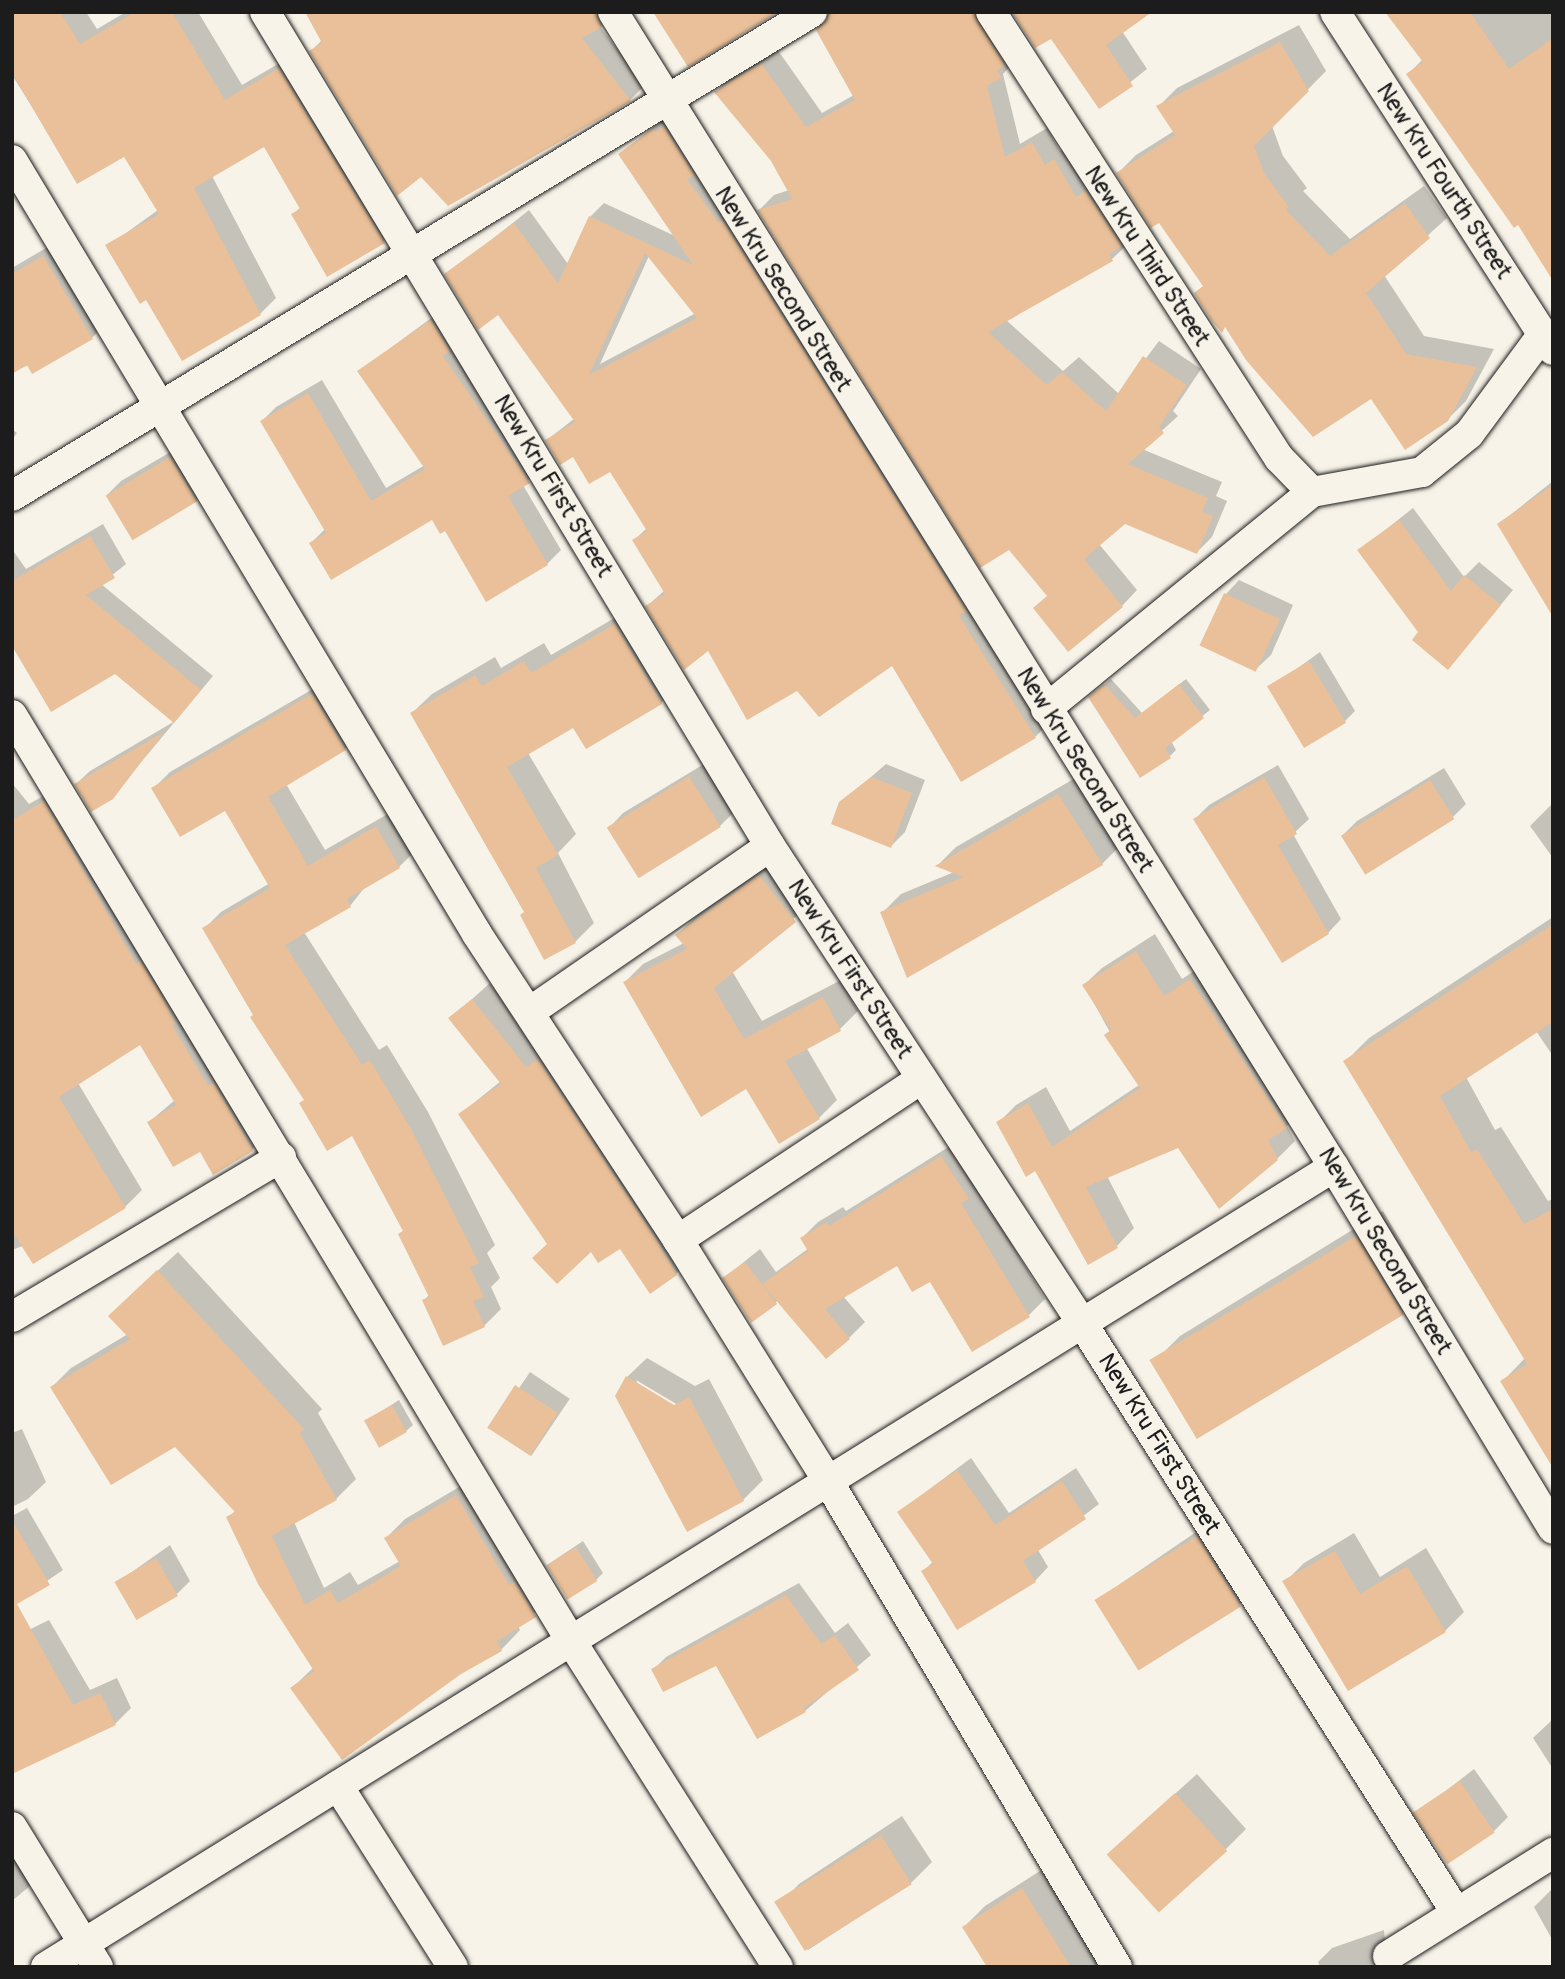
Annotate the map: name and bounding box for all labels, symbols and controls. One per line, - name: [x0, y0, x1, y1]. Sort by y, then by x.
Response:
- street label: New Kru Fourth Street: [1370, 78, 1518, 284]
- street label: New Kru Third Street: [1078, 161, 1216, 351]
- street label: New Kru Second Street: [708, 181, 858, 397]
- street label: New Kru First Street: [487, 390, 619, 582]
- street label: New Kru Second Street: [1010, 662, 1160, 878]
- street label: New Kru First Street: [781, 874, 919, 1064]
- street label: New Kru Second Street: [1312, 1142, 1458, 1360]
- street label: New Kru First Street: [1092, 1348, 1226, 1540]

